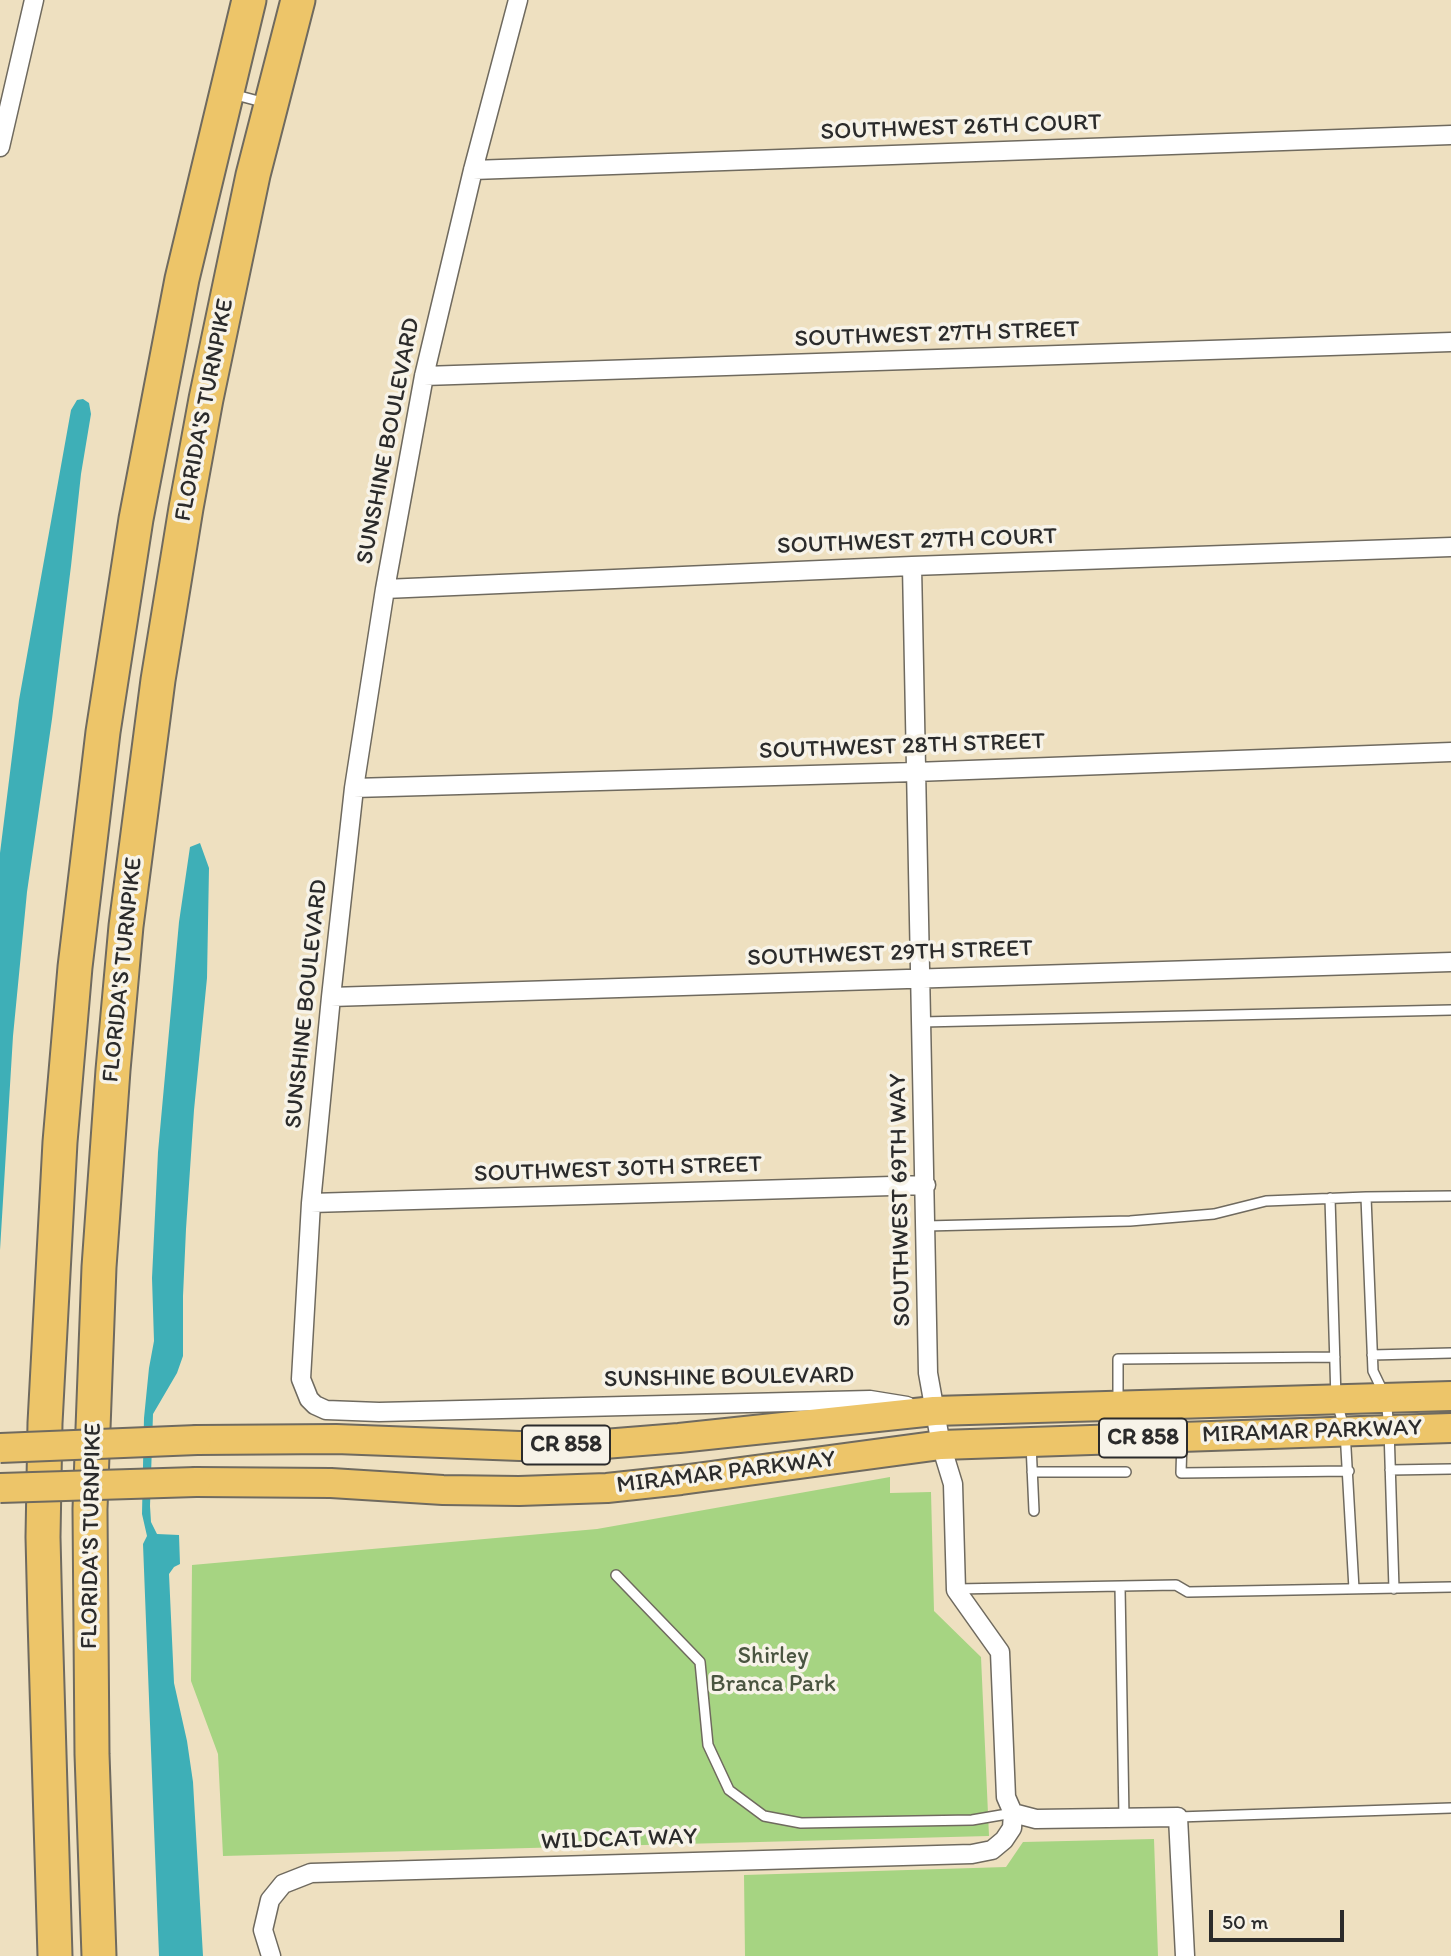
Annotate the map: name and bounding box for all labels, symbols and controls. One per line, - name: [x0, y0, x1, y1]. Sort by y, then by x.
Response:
- street label: SOUTHWEST 26TH COURT: [820, 109, 1102, 147]
- street label: FLORIDA'S TURNPIKE: [169, 296, 241, 524]
- street label: SUNSHINE BOULEVARD: [351, 315, 427, 567]
- street label: SOUTHWEST 27TH STREET: [794, 316, 1080, 354]
- street label: SOUTHWEST 27TH COURT: [777, 523, 1057, 561]
- street label: SOUTHWEST 28TH STREET: [758, 728, 1046, 766]
- street label: FLORIDA'S TURNPIKE: [97, 856, 149, 1084]
- street label: SUNSHINE BOULEVARD: [280, 878, 334, 1130]
- street label: SOUTHWEST 29TH STREET: [747, 935, 1033, 973]
- street label: SOUTHWEST 69TH WAY: [884, 1073, 918, 1327]
- street label: SOUTHWEST 30TH STREET: [473, 1151, 763, 1189]
- street label: SUNSHINE BOULEVARD: [604, 1361, 854, 1395]
- street label: MIRAMAR PARKWAY: [1202, 1414, 1422, 1450]
- road number: CR 858: [1099, 1418, 1187, 1457]
- street label: FLORIDA'S TURNPIKE: [76, 1423, 108, 1649]
- road number: CR 858: [522, 1426, 610, 1464]
- street label: MIRAMAR PARKWAY: [615, 1445, 837, 1501]
- park label: Shirley Branca Park: [710, 1643, 836, 1699]
- street label: WILDCAT WAY: [540, 1823, 698, 1857]
- scale bar: [1213, 1896, 1348, 1940]
- text: 50 m: [1222, 1909, 1268, 1934]

